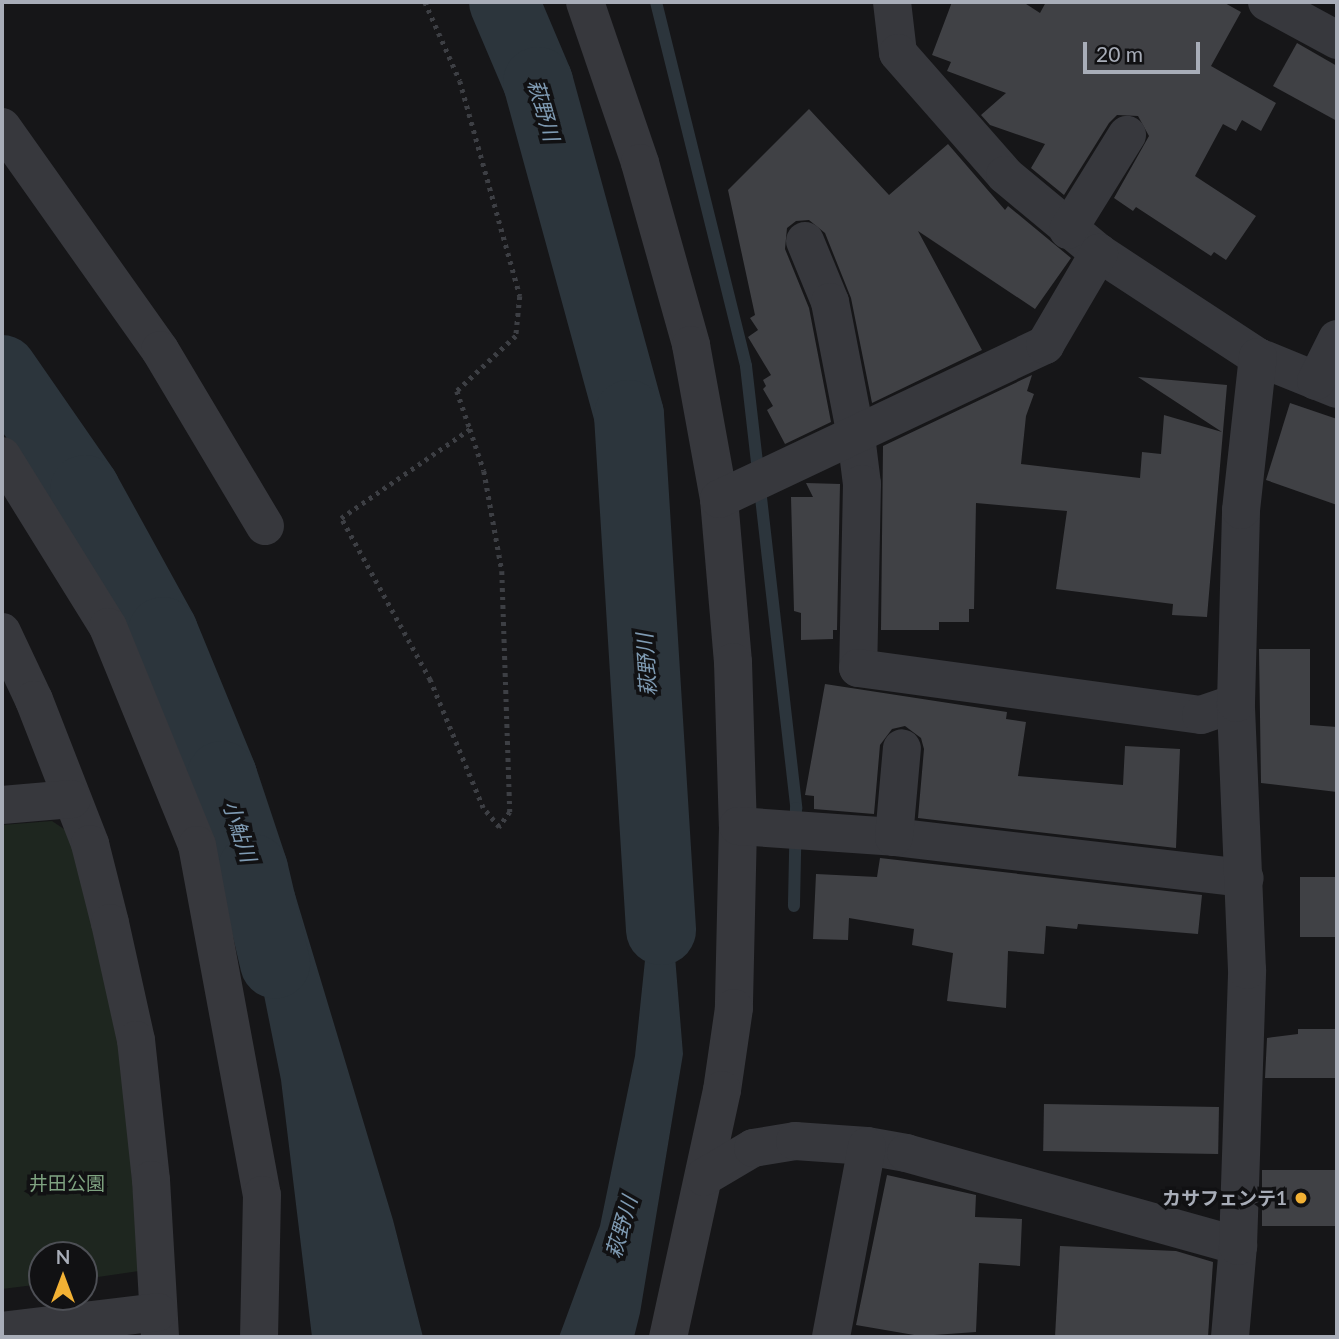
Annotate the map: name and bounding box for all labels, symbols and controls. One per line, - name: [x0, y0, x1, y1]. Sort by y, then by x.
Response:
- scale bar: [1087, 28, 1204, 72]
- text: 20 m: [1096, 41, 1143, 66]
- water label: 萩野川: [523, 76, 565, 144]
- water label: 萩野川: [631, 633, 661, 697]
- water label: 小鮎川: [218, 797, 262, 865]
- park label: 井田公園: [29, 1172, 105, 1194]
- place label: カサフェンテ1: [1162, 1187, 1287, 1209]
- marker: カサフェンテ1: [1293, 1190, 1309, 1206]
- water label: 萩野川: [600, 1193, 642, 1261]
- north arrow: [28, 1241, 98, 1311]
- text: N: [56, 1245, 70, 1268]

